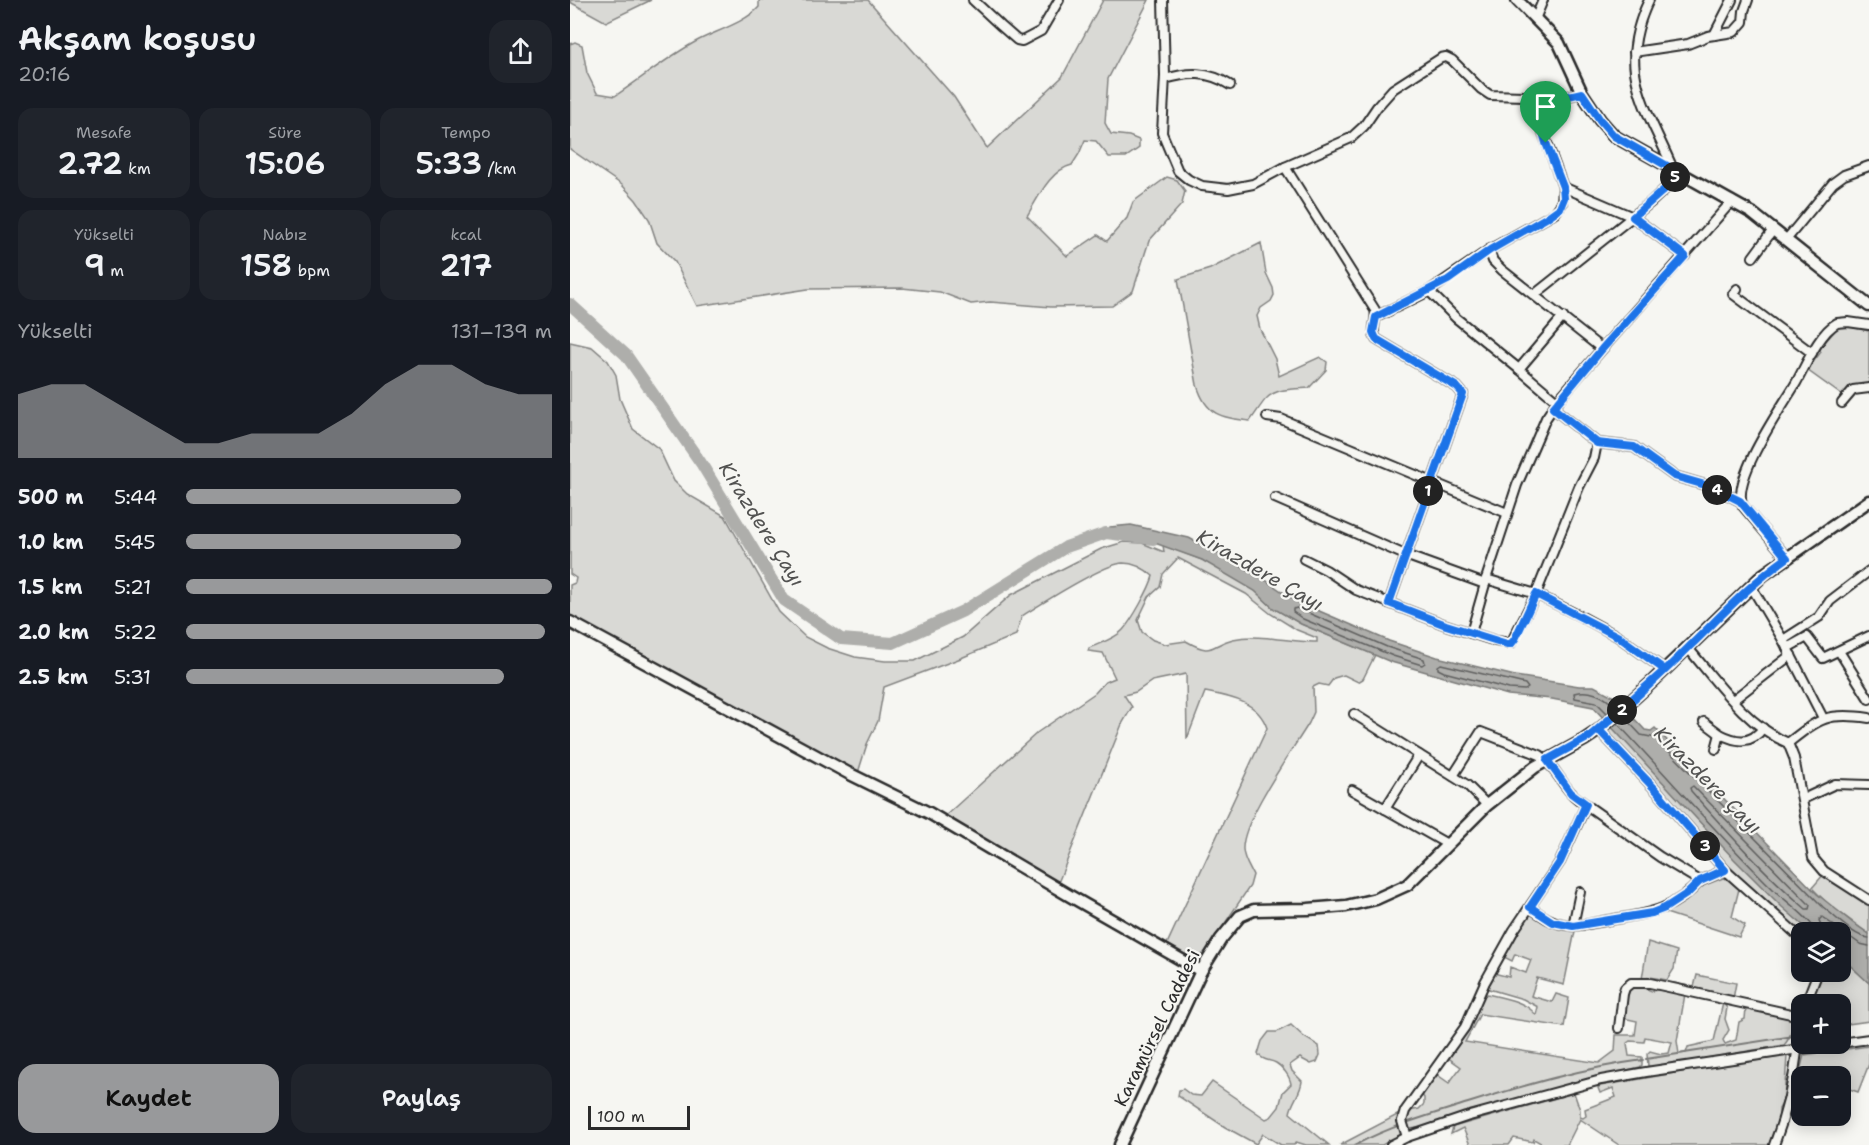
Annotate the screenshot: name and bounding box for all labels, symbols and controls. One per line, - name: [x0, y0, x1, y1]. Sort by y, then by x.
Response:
- text: Akşam koşusu: [18, 16, 257, 61]
- button: share: [489, 20, 552, 83]
- text: 20:16: [18, 61, 71, 87]
- pin: [1520, 81, 1571, 143]
- icon: arrive: [1529, 90, 1562, 123]
- text: Mesafe: [76, 122, 132, 143]
- text: Süre: [268, 122, 302, 143]
- text: Tempo: [441, 122, 491, 143]
- text: 2.72: [57, 143, 123, 184]
- text: 15:06: [245, 143, 325, 184]
- text: 5:33: [416, 143, 482, 184]
- text: km: [123, 158, 151, 179]
- text: /km: [482, 158, 516, 179]
- pin: 5: [1660, 162, 1690, 192]
- text: 5: [1670, 166, 1680, 187]
- text: Yükselti: [74, 224, 134, 245]
- text: Nabız: [263, 224, 307, 245]
- text: kcal: [450, 224, 482, 245]
- text: 9: [84, 245, 105, 286]
- text: 158: [240, 245, 292, 286]
- text: 217: [439, 245, 493, 286]
- text: m: [105, 260, 124, 281]
- text: bpm: [292, 260, 330, 281]
- text: Yükselti: [18, 318, 93, 344]
- text: 131–139 m: [451, 318, 552, 344]
- water label: Kirazdere Çayı: [713, 457, 811, 591]
- pin: 4: [1702, 475, 1732, 505]
- pin: 1: [1413, 476, 1443, 506]
- text: 4: [1711, 479, 1723, 500]
- text: 1: [1424, 480, 1432, 501]
- text: 500 m: [18, 484, 84, 510]
- text: 5:44: [114, 484, 157, 510]
- water label: Kirazdere Çayı: [1192, 523, 1328, 617]
- text: 1.0 km: [18, 529, 83, 555]
- text: 5:45: [114, 529, 155, 555]
- text: 1.5 km: [18, 574, 82, 600]
- text: 5:21: [114, 574, 151, 600]
- text: 2.0 km: [18, 619, 89, 645]
- text: 5:22: [114, 619, 157, 645]
- text: 2.5 km: [18, 664, 88, 690]
- text: 5:31: [114, 664, 151, 690]
- pin: 2: [1607, 695, 1637, 725]
- text: 2: [1616, 699, 1628, 720]
- water label: Kirazdere Çayı: [1648, 720, 1768, 840]
- pin: 3: [1690, 831, 1720, 861]
- text: 3: [1699, 835, 1711, 856]
- map controls: [1791, 922, 1851, 1126]
- button: layers: [1791, 922, 1851, 982]
- street label: Karamürsel Caddesi: [1108, 945, 1206, 1111]
- button: +: [1791, 994, 1851, 1054]
- button: Kaydet: [18, 1064, 279, 1133]
- button: Paylaş: [291, 1064, 552, 1133]
- button: −: [1791, 1066, 1851, 1126]
- scale bar: [588, 1103, 690, 1130]
- text: 100 m: [597, 1106, 645, 1127]

